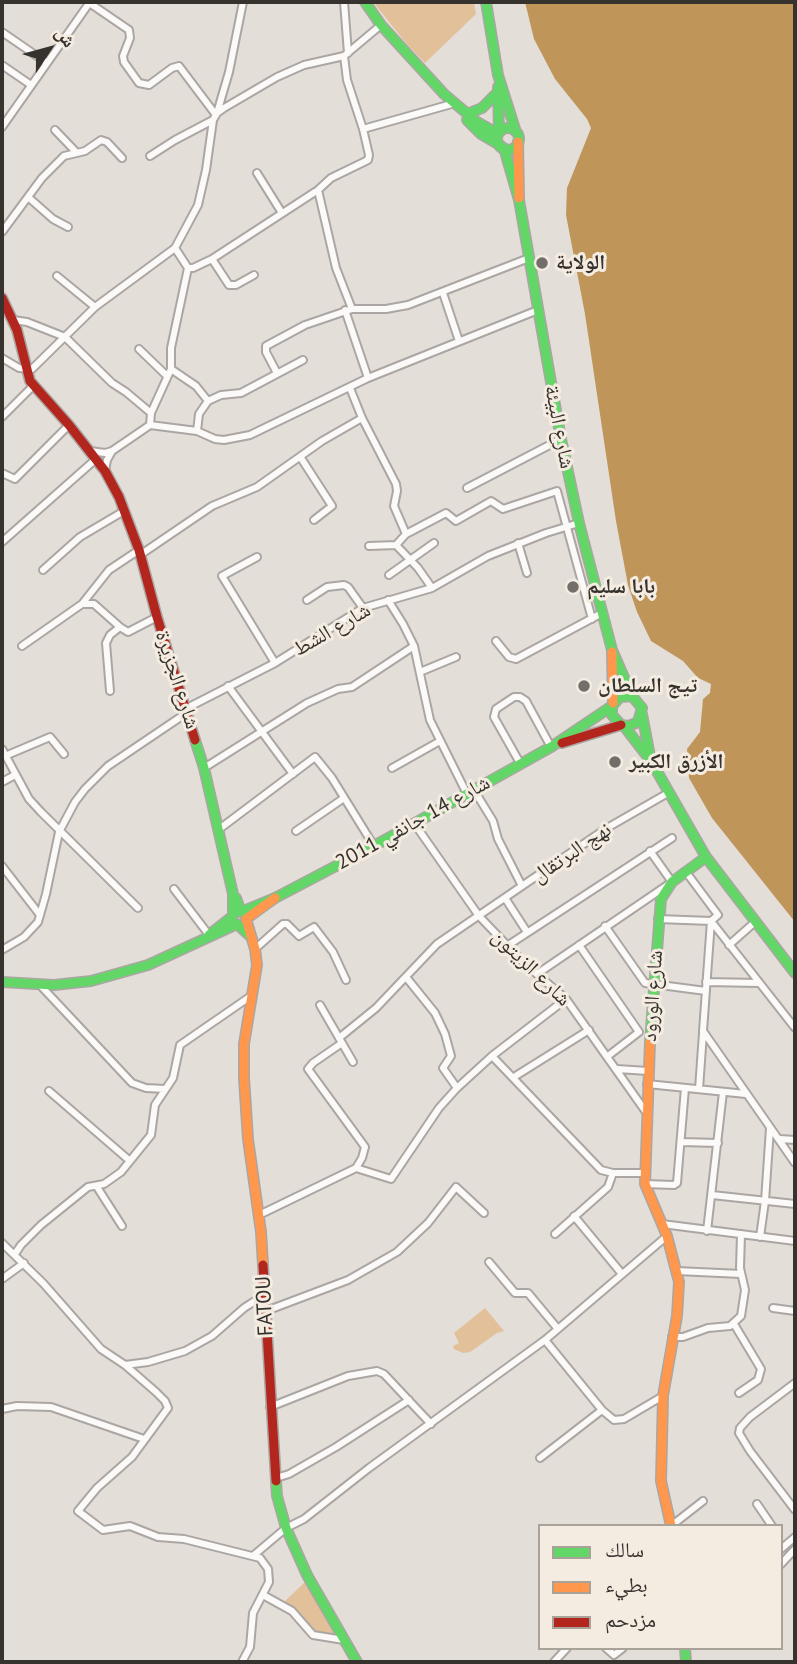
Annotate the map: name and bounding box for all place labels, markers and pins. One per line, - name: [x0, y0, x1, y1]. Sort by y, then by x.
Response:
- place label: الولاية: [556, 250, 605, 276]
- marker: الولاية: [534, 255, 550, 271]
- place label: بابا سليم: [587, 574, 655, 600]
- marker: بابا سليم: [565, 579, 581, 595]
- place label: تيج السلطان: [598, 673, 697, 699]
- marker: تيج السلطان: [576, 678, 592, 694]
- place label: الأزرق الكبير: [629, 749, 724, 775]
- marker: الأزرق الكبير: [607, 754, 623, 770]

